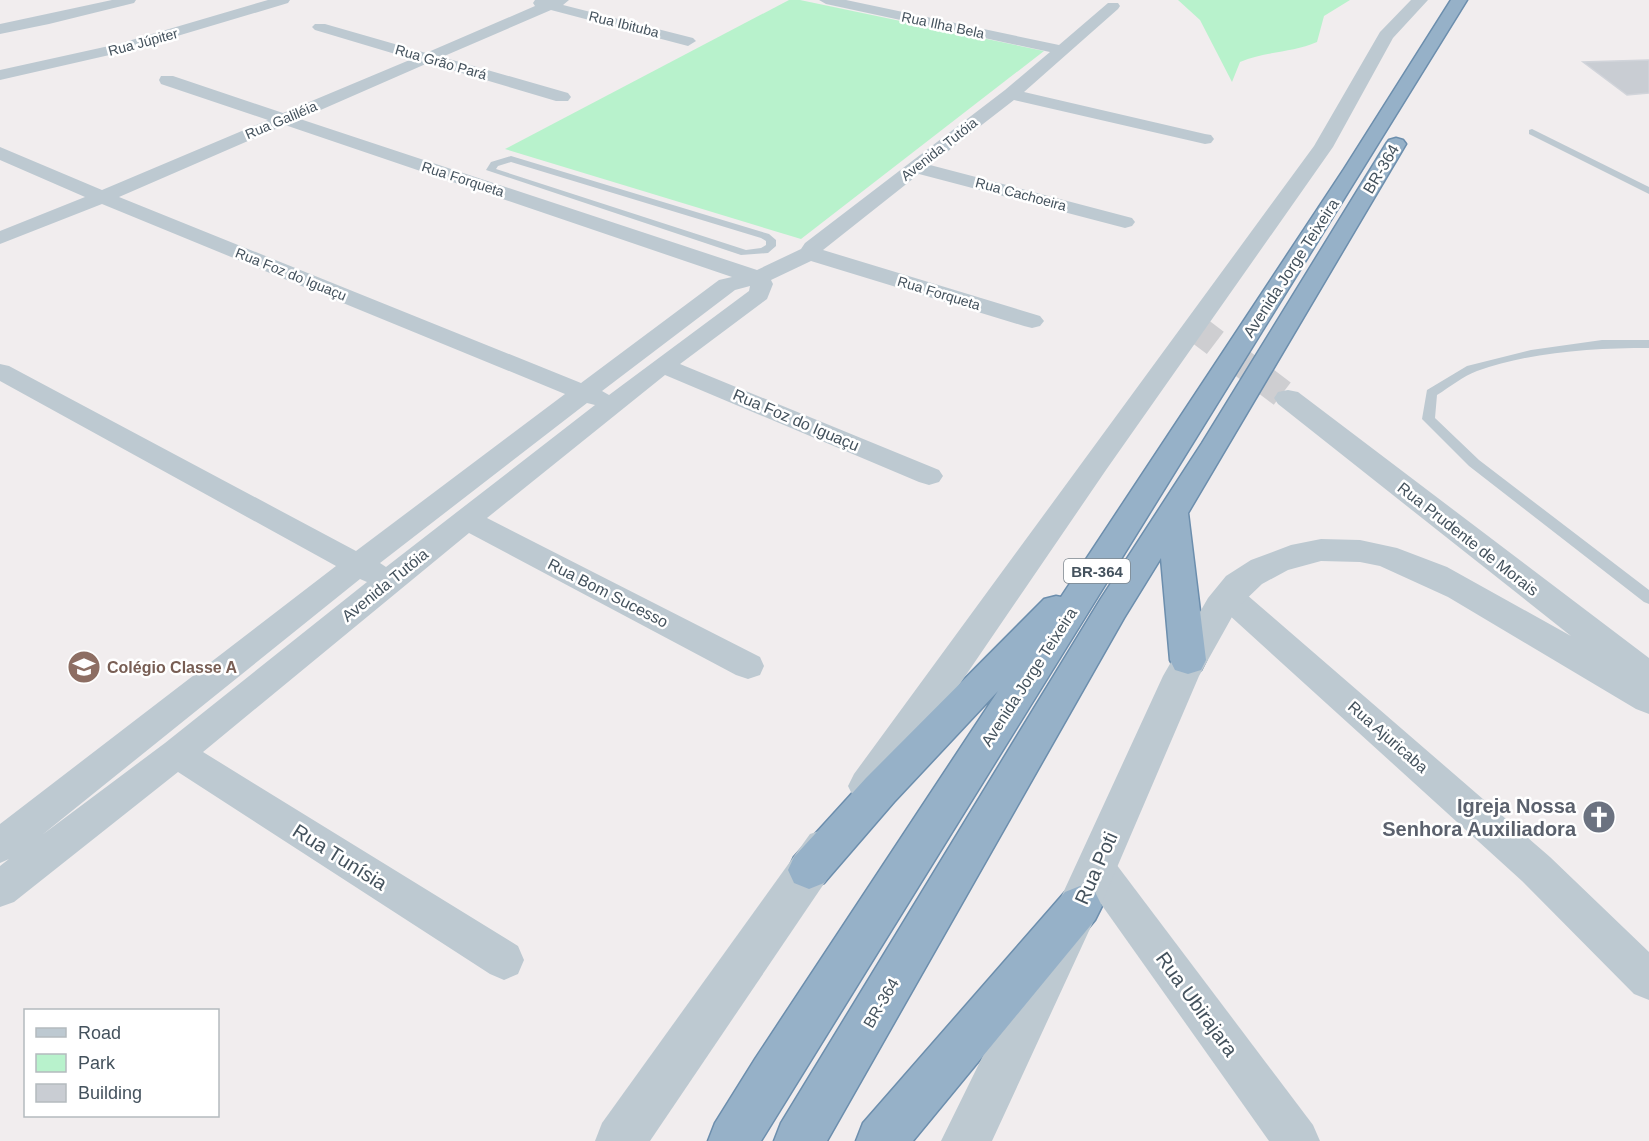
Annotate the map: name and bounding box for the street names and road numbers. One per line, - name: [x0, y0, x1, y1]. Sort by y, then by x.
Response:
- street label: Rua Ibituba: [587, 8, 661, 40]
- street label: Rua Ilha Bela: [900, 8, 986, 42]
- street label: Rua Júpiter: [106, 25, 180, 59]
- street label: Rua Grão Pará: [394, 41, 489, 83]
- street label: Rua Galiléia: [243, 98, 319, 142]
- street label: Avenida Tutóia: [898, 114, 980, 184]
- street label: BR-364: [1360, 141, 1402, 197]
- street label: Rua Forqueta: [420, 158, 506, 200]
- street label: Rua Cachoeira: [974, 174, 1068, 214]
- street label: Avenida Jorge Teixeira: [1240, 196, 1342, 340]
- street label: Rua Foz do Iguaçu: [233, 244, 349, 304]
- street label: Rua Forqueta: [896, 273, 982, 313]
- street label: Rua Foz do Iguaçu: [730, 386, 862, 454]
- street label: Rua Prudente de Morais: [1394, 479, 1542, 599]
- street label: Avenida Tutóia: [339, 545, 431, 625]
- street label: Rua Bom Sucesso: [545, 555, 671, 631]
- road number: BR-364: [1064, 559, 1130, 583]
- street label: Avenida Jorge Teixeira: [978, 605, 1080, 749]
- street label: Rua Ajuricaba: [1345, 698, 1431, 776]
- street label: Rua Tunísia: [289, 819, 392, 895]
- street label: Rua Poti: [1070, 828, 1122, 908]
- street label: Rua Ubirajara: [1152, 948, 1243, 1061]
- street label: BR-364: [860, 975, 902, 1031]

